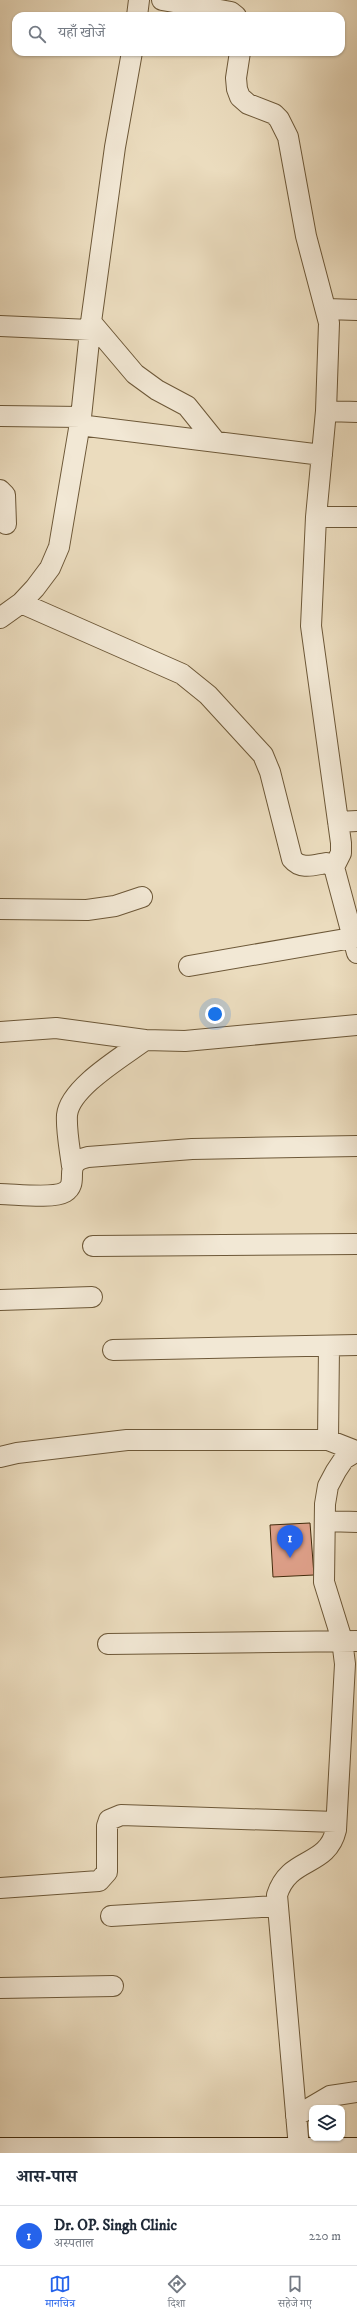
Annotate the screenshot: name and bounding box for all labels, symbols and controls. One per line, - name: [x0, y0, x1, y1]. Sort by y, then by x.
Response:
- search box: [12, 12, 345, 56]
- icon: search: [26, 23, 48, 45]
- text: यहाँ खोजें: [58, 23, 105, 42]
- your location: [205, 1004, 225, 1024]
- pin: 1: [277, 1525, 303, 1558]
- map controls: [309, 2105, 345, 2141]
- button: layers: [309, 2105, 345, 2141]
- text: आस-पास: [16, 2166, 77, 2188]
- text: Dr. OP. Singh Clinic: [54, 2216, 177, 2235]
- text: 1: [27, 2228, 31, 2244]
- text: 220 m: [309, 2228, 341, 2244]
- text: अस्पताल: [54, 2235, 94, 2251]
- tab: मानचित्र: [45, 2273, 75, 2314]
- tab: दिशा: [166, 2273, 188, 2314]
- tab: सहेजे गए: [278, 2273, 312, 2314]

